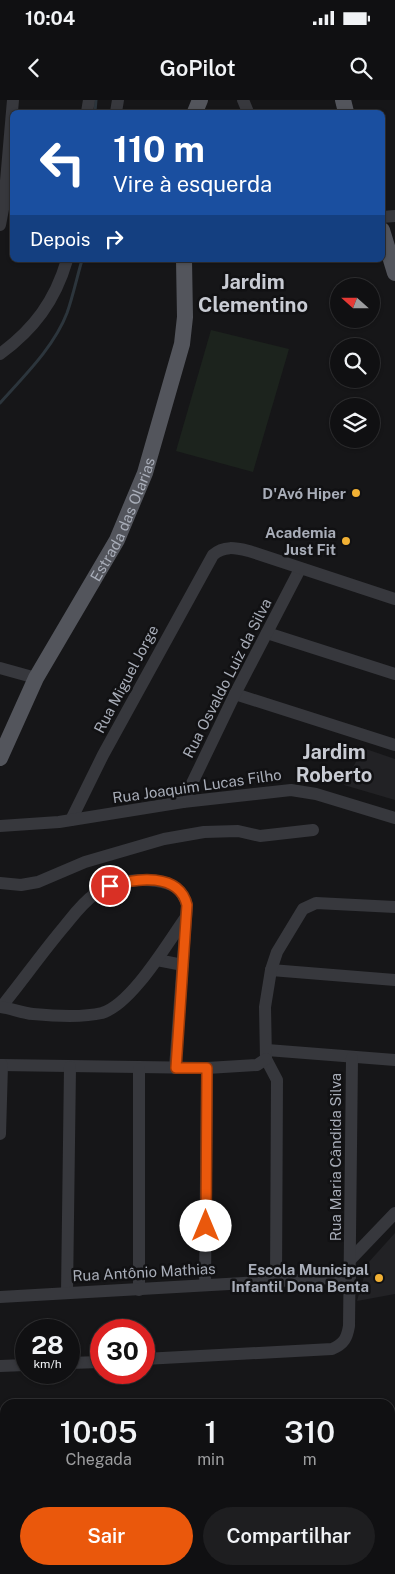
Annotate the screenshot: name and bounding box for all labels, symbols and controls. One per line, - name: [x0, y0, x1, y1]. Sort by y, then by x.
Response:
- text: 10:04: [25, 7, 75, 29]
- icon: back: [20, 54, 48, 82]
- icon: search: [347, 54, 375, 82]
- text: GoPilot: [159, 55, 236, 81]
- text: 110 m: [113, 129, 205, 170]
- icon: left: [30, 130, 95, 195]
- text: Vire à esquerda: [113, 171, 272, 197]
- icon: right: [100, 225, 128, 253]
- text: Depois: [30, 228, 90, 250]
- district label: Jardim Clementino: [198, 270, 308, 317]
- north arrow: [330, 278, 380, 328]
- map controls: [330, 278, 380, 448]
- button: search: [330, 338, 380, 388]
- button: layers: [330, 398, 380, 448]
- street label: Estrada das Olarias: [86, 455, 158, 584]
- place label: D'Avó Hiper: [262, 485, 346, 502]
- marker: D'Avó Hiper: [350, 487, 362, 499]
- place label: Academia Just Fit: [265, 524, 336, 558]
- marker: Academia Just Fit: [340, 535, 352, 547]
- street label: Rua Osvaldo Luiz da Silva: [179, 595, 275, 761]
- street label: Rua Miguel Jorge: [90, 622, 162, 736]
- district label: Jardim Roberto: [296, 740, 372, 787]
- street label: Rua Joaquim Lucas Filho: [111, 766, 283, 806]
- pin: [89, 865, 131, 907]
- icon: arrive: [96, 872, 124, 900]
- street label: Rua Maria Cândida Silva: [327, 1073, 344, 1241]
- position arrow: [179, 1199, 231, 1251]
- street label: Rua Antônio Mathias: [72, 1260, 216, 1284]
- place label: Escola Municipal Infantil Dona Benta: [231, 1261, 369, 1295]
- marker: Escola Municipal Infantil Dona Benta: [373, 1272, 385, 1284]
- speed limit sign: 30: [90, 1319, 155, 1384]
- text: 28: [31, 1330, 64, 1360]
- text: km/h: [33, 1357, 62, 1371]
- text: 10:05: [60, 1414, 137, 1450]
- text: 1: [205, 1414, 217, 1450]
- text: 310: [284, 1414, 335, 1450]
- text: Chegada: [66, 1450, 132, 1469]
- text: min: [197, 1450, 224, 1469]
- text: m: [303, 1450, 317, 1469]
- button: Sair: [20, 1507, 193, 1565]
- button: Compartilhar: [203, 1507, 375, 1565]

